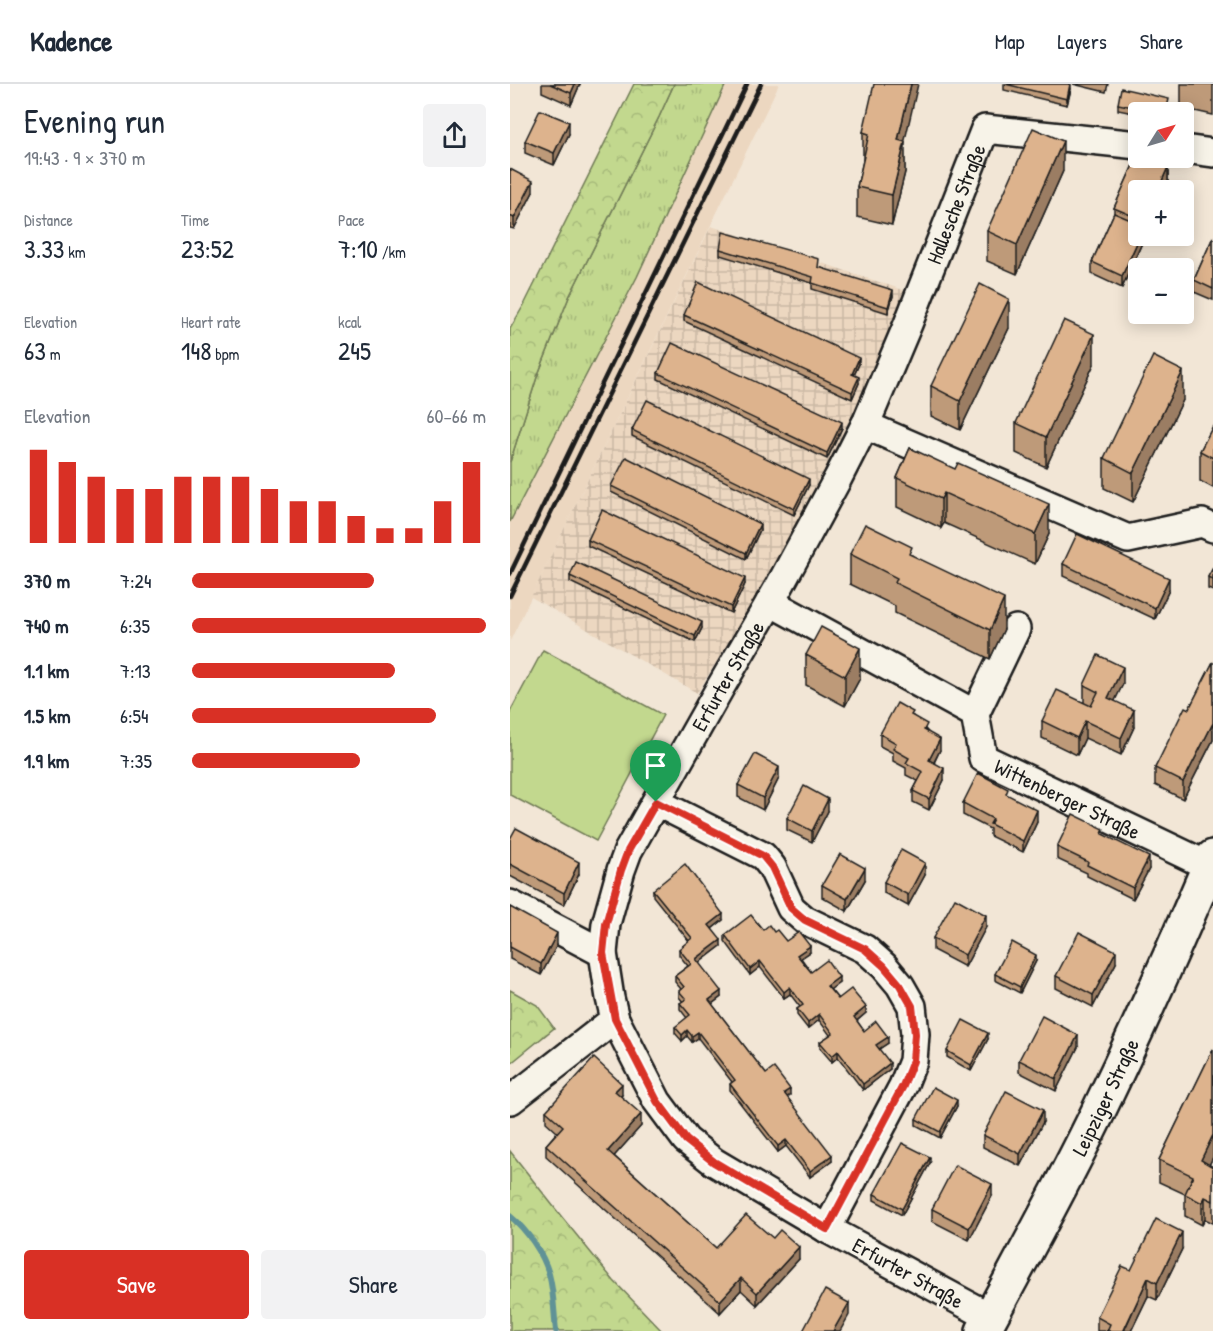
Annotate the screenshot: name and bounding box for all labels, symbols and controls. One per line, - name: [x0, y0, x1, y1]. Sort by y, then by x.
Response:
- text: Kadence: [30, 22, 112, 60]
- text: Map: [995, 27, 1024, 56]
- text: Layers: [1057, 27, 1107, 56]
- text: Share: [1140, 27, 1183, 56]
- text: Evening run: [24, 99, 165, 143]
- north arrow: [1128, 102, 1194, 168]
- map controls: [1128, 102, 1194, 324]
- button: share: [423, 104, 486, 167]
- street label: Hallesche Straße: [919, 140, 992, 268]
- text: 19:43 · 9 × 370 m: [24, 144, 145, 171]
- button: +: [1128, 180, 1194, 246]
- text: Distance: [24, 209, 73, 231]
- text: Time: [181, 209, 209, 231]
- text: Pace: [338, 209, 365, 231]
- text: 3.33: [24, 231, 65, 266]
- text: 23:52: [181, 231, 234, 266]
- text: 7:10: [338, 231, 378, 266]
- text: km: [65, 241, 86, 263]
- text: /km: [378, 241, 406, 263]
- button: −: [1128, 258, 1194, 324]
- text: Elevation: [24, 311, 77, 333]
- text: Heart rate: [181, 311, 241, 333]
- text: kcal: [338, 311, 361, 333]
- text: 63: [24, 333, 46, 368]
- text: 148: [181, 333, 211, 368]
- text: 245: [338, 333, 371, 368]
- text: m: [46, 343, 61, 365]
- text: bpm: [211, 343, 239, 365]
- text: Elevation: [24, 402, 90, 429]
- text: 60–66 m: [427, 402, 486, 429]
- text: 370 m: [24, 567, 70, 594]
- text: 7:24: [120, 567, 151, 594]
- text: 740 m: [24, 612, 69, 639]
- text: 6:35: [120, 612, 150, 639]
- street label: Erfurter Straße: [684, 615, 771, 736]
- text: 1.1 km: [24, 657, 69, 684]
- text: 7:13: [120, 657, 151, 684]
- text: 1.5 km: [24, 702, 71, 729]
- text: 6:54: [120, 702, 149, 729]
- pin: [630, 740, 681, 802]
- text: 1.9 km: [24, 747, 69, 774]
- text: 7:35: [120, 747, 152, 774]
- icon: arrive: [639, 749, 672, 782]
- street label: Wittenberger Straße: [990, 751, 1145, 846]
- street label: Leipziger Straße: [1064, 1034, 1145, 1161]
- street label: Erfurter Straße: [847, 1231, 969, 1315]
- button: Save: [24, 1250, 249, 1319]
- button: Share: [261, 1250, 486, 1319]

